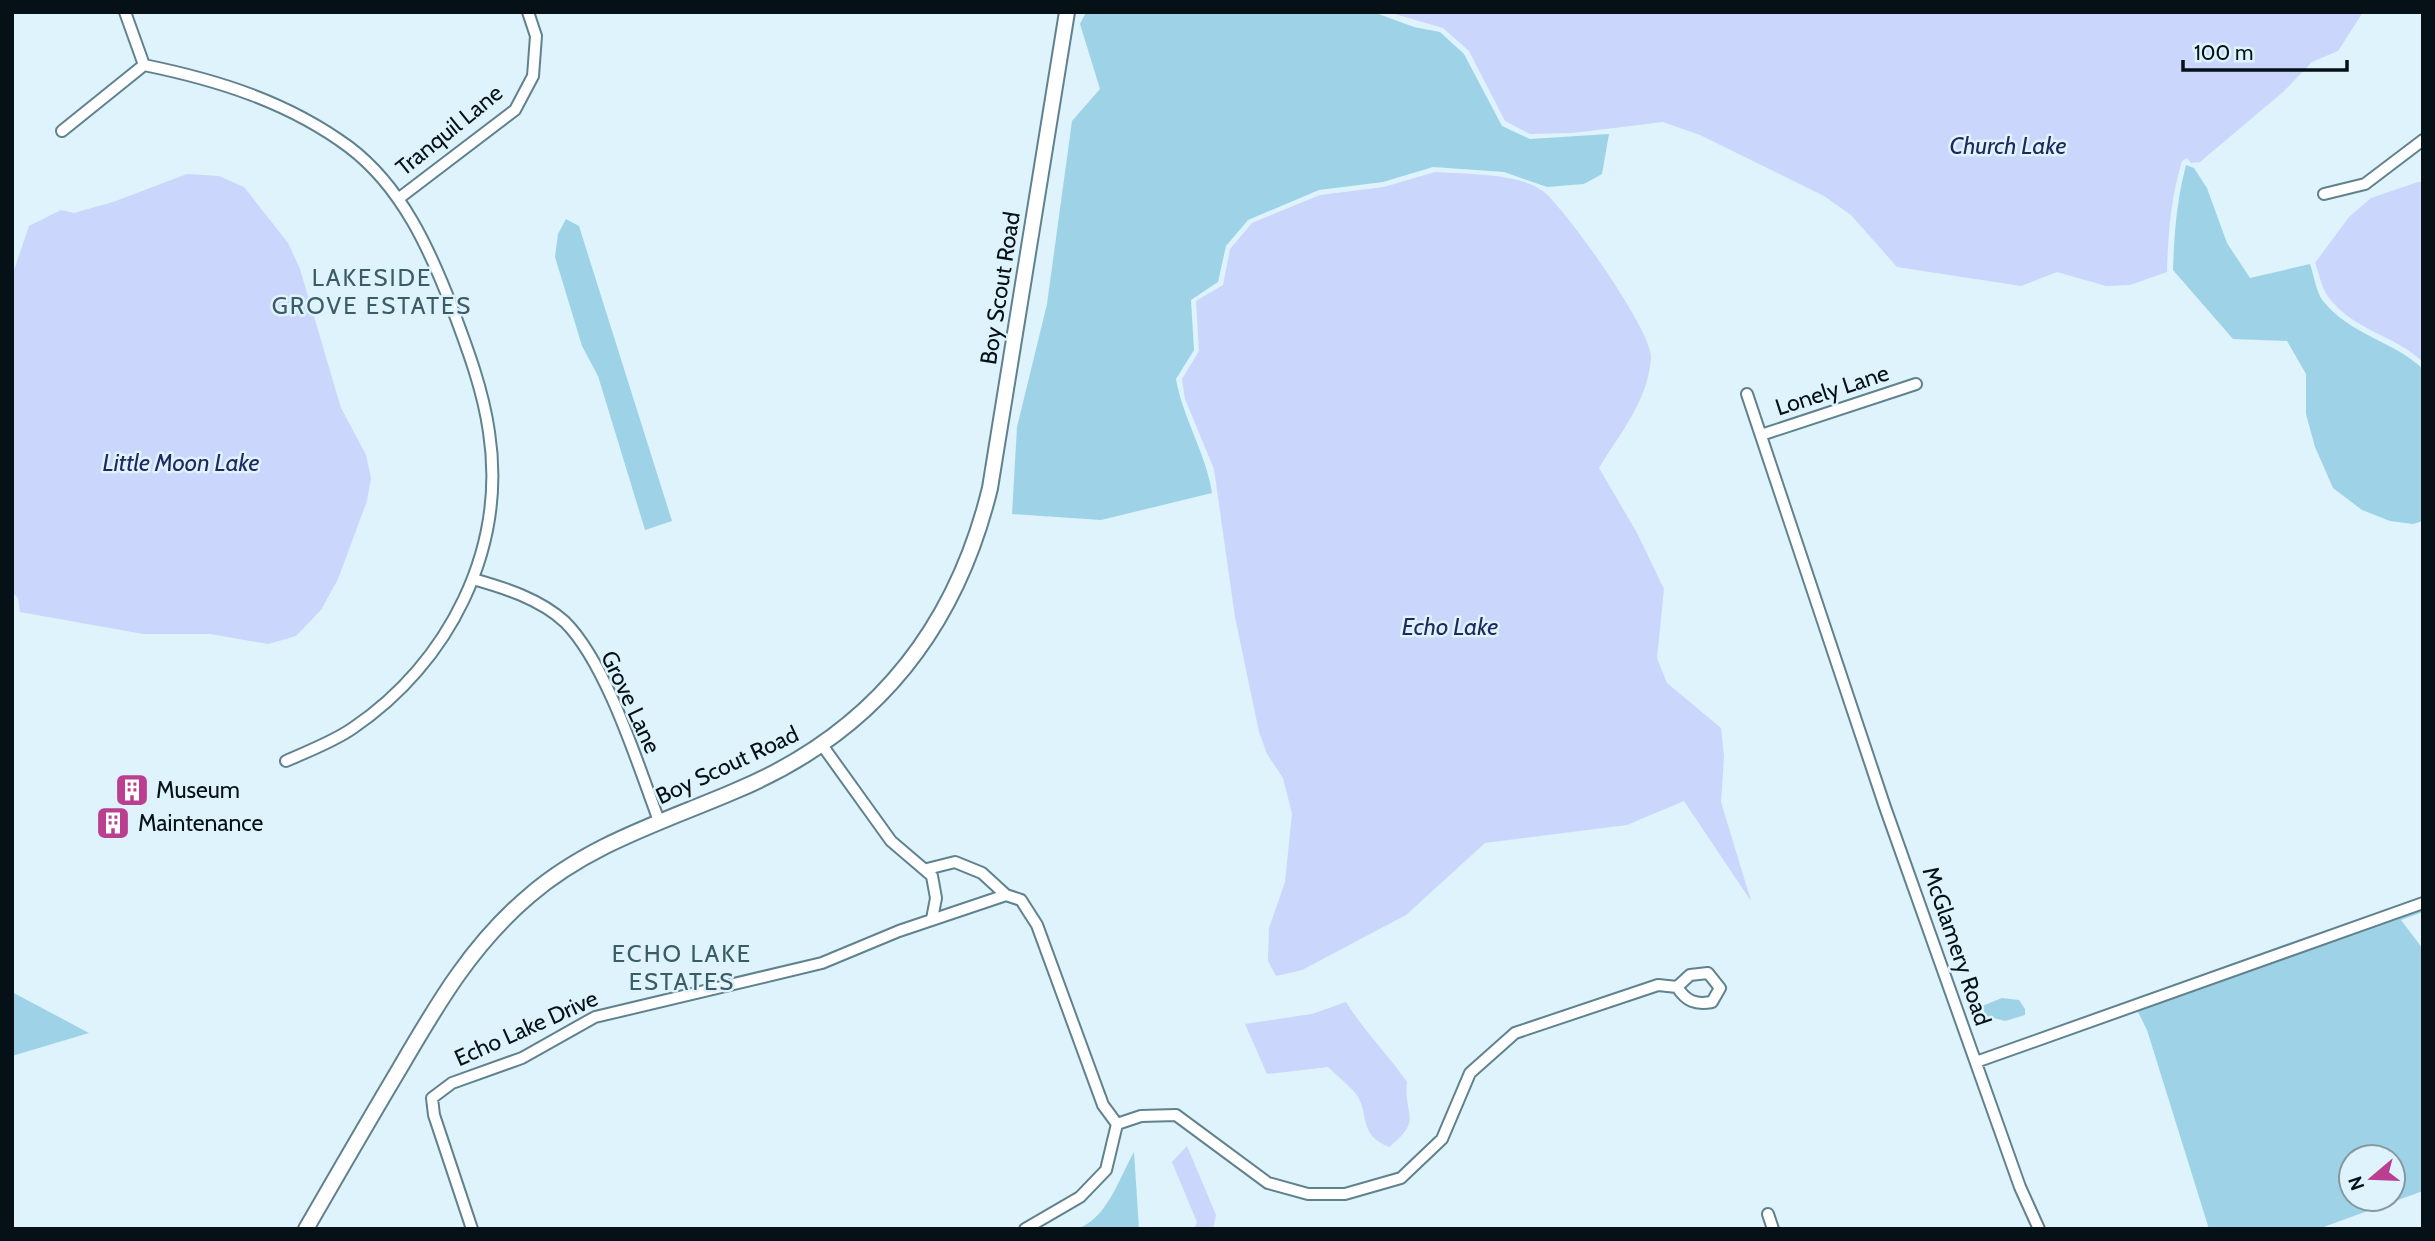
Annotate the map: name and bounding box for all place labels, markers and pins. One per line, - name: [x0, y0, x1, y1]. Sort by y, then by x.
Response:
- building icon: Museum: [113, 771, 151, 809]
- place label: Museum: [156, 776, 240, 804]
- building icon: Maintenance: [94, 804, 132, 842]
- place label: Maintenance: [138, 809, 264, 837]

